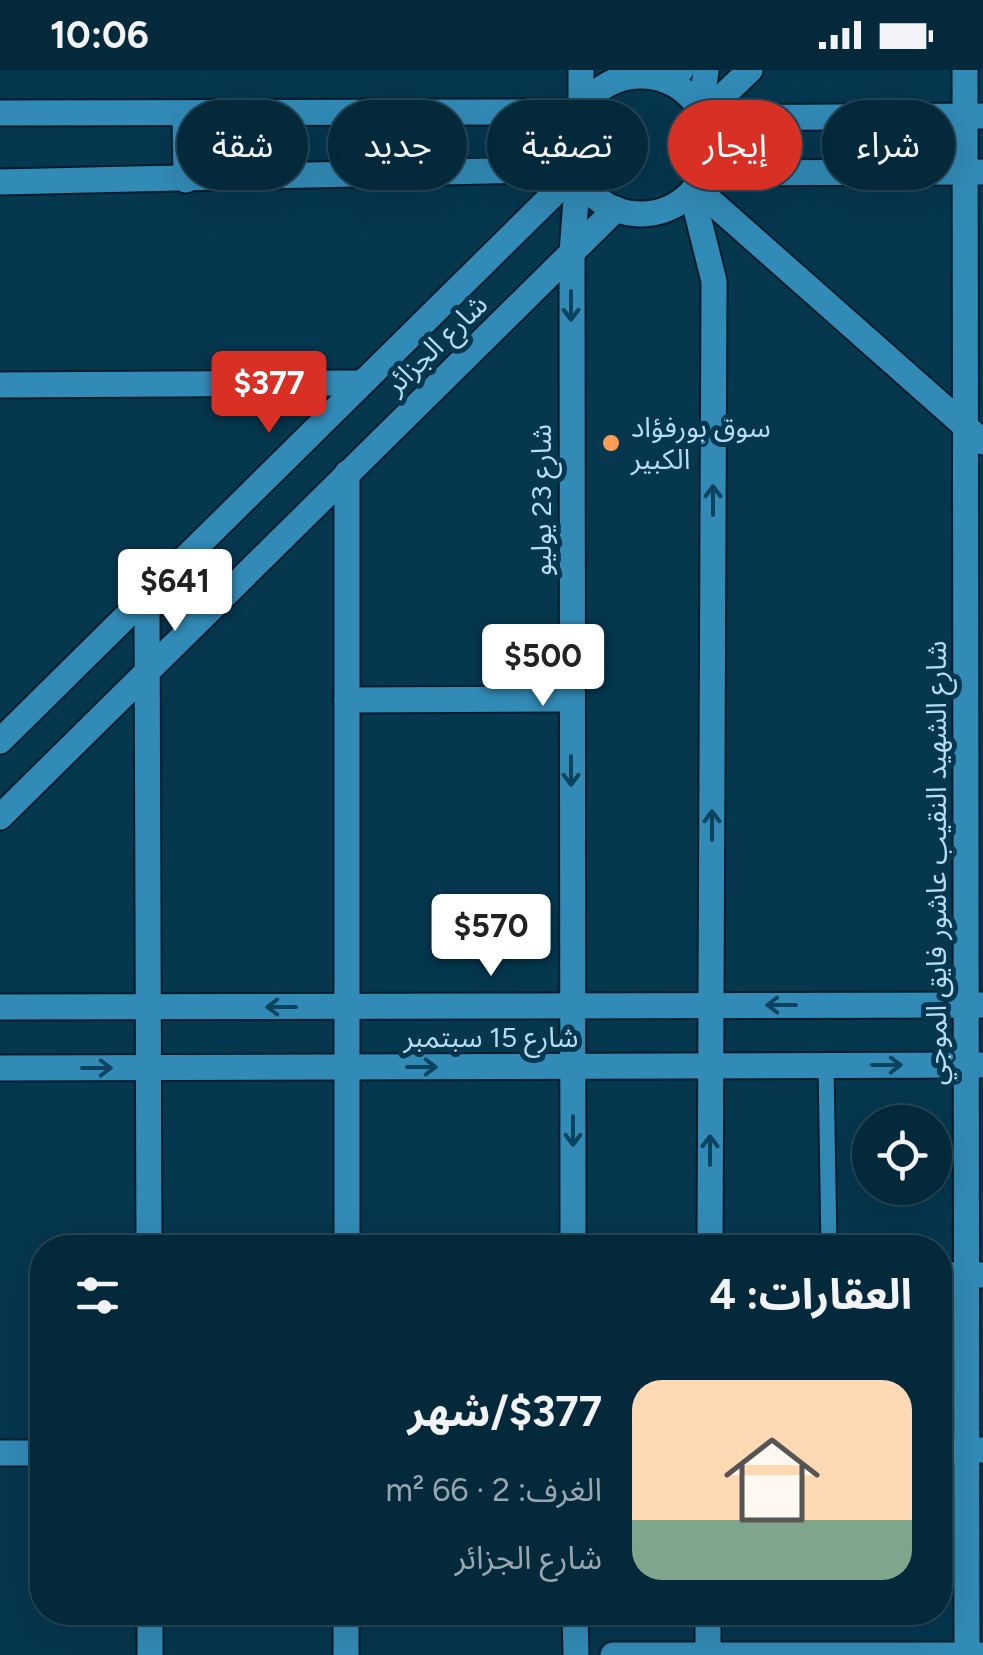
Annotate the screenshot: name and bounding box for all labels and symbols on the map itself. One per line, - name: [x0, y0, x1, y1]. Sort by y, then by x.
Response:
- street label: شارع الجزائر: [377, 287, 497, 405]
- one-way arrow: [562, 289, 581, 321]
- pin: $377: [210, 351, 328, 436]
- place label: سوق بورفؤاد الكبير: [630, 410, 771, 476]
- street label: شارع 23 يوليو: [524, 424, 562, 576]
- marker: سوق بورفؤاد الكبير: [600, 432, 622, 454]
- one-way arrow: [704, 485, 722, 518]
- pin: $641: [116, 549, 234, 634]
- pin: $500: [484, 624, 602, 709]
- street label: شارع الشهيد النقيب عاشور فايق الموجي: [919, 641, 957, 1085]
- one-way arrow: [562, 754, 580, 786]
- one-way arrow: [702, 810, 722, 842]
- pin: $570: [432, 894, 550, 979]
- one-way arrow: [765, 996, 797, 1015]
- one-way arrow: [265, 998, 298, 1016]
- street label: شارع 15 سبتمبر: [403, 1020, 578, 1058]
- one-way arrow: [870, 1056, 903, 1074]
- one-way arrow: [80, 1058, 113, 1078]
- one-way arrow: [406, 1058, 438, 1076]
- one-way arrow: [564, 1114, 582, 1146]
- one-way arrow: [700, 1135, 720, 1168]

